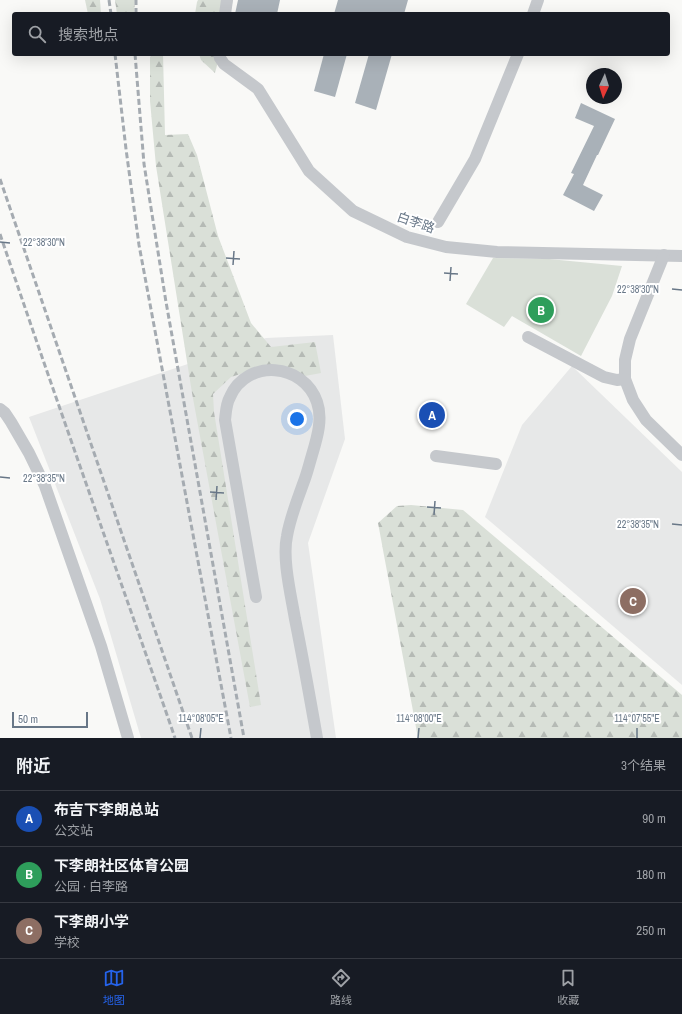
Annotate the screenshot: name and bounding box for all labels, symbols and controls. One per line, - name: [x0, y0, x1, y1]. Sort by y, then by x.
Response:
- search box: [12, 12, 670, 56]
- icon: search: [26, 23, 48, 45]
- text: 搜索地点: [58, 24, 118, 45]
- north arrow: [586, 68, 622, 104]
- street label: 白李路: [395, 208, 437, 237]
- text: 22°38'30"N: [23, 236, 65, 249]
- text: 22°38'30"N: [617, 283, 659, 296]
- pin: B: [528, 295, 554, 325]
- pin: A: [419, 400, 445, 430]
- your location: [287, 409, 307, 429]
- text: 22°38'35"N: [23, 472, 65, 485]
- text: 22°38'35"N: [617, 518, 659, 531]
- pin: C: [620, 586, 646, 616]
- scale bar: [12, 710, 88, 729]
- text: 50 m: [18, 712, 38, 726]
- text: 114°08'05"E: [178, 712, 224, 725]
- text: 114°08'00"E: [396, 712, 442, 725]
- text: 114°07'55"E: [614, 712, 660, 725]
- text: 附近: [16, 754, 50, 777]
- text: 3个结果: [621, 757, 666, 774]
- text: 布吉下李朗总站: [54, 799, 159, 820]
- text: A: [25, 810, 33, 827]
- text: 90 m: [642, 810, 666, 827]
- text: 公交站: [54, 822, 93, 839]
- text: 下李朗社区体育公园: [54, 855, 189, 876]
- text: B: [25, 866, 33, 883]
- text: 180 m: [636, 866, 666, 883]
- text: 公园 · 白李路: [54, 878, 128, 895]
- text: 下李朗小学: [54, 911, 129, 932]
- text: C: [25, 922, 33, 939]
- text: 250 m: [636, 922, 666, 939]
- text: 学校: [54, 934, 80, 951]
- tab: 地图: [103, 967, 125, 1007]
- tab: 路线: [330, 967, 352, 1007]
- tab: 收藏: [557, 967, 579, 1007]

